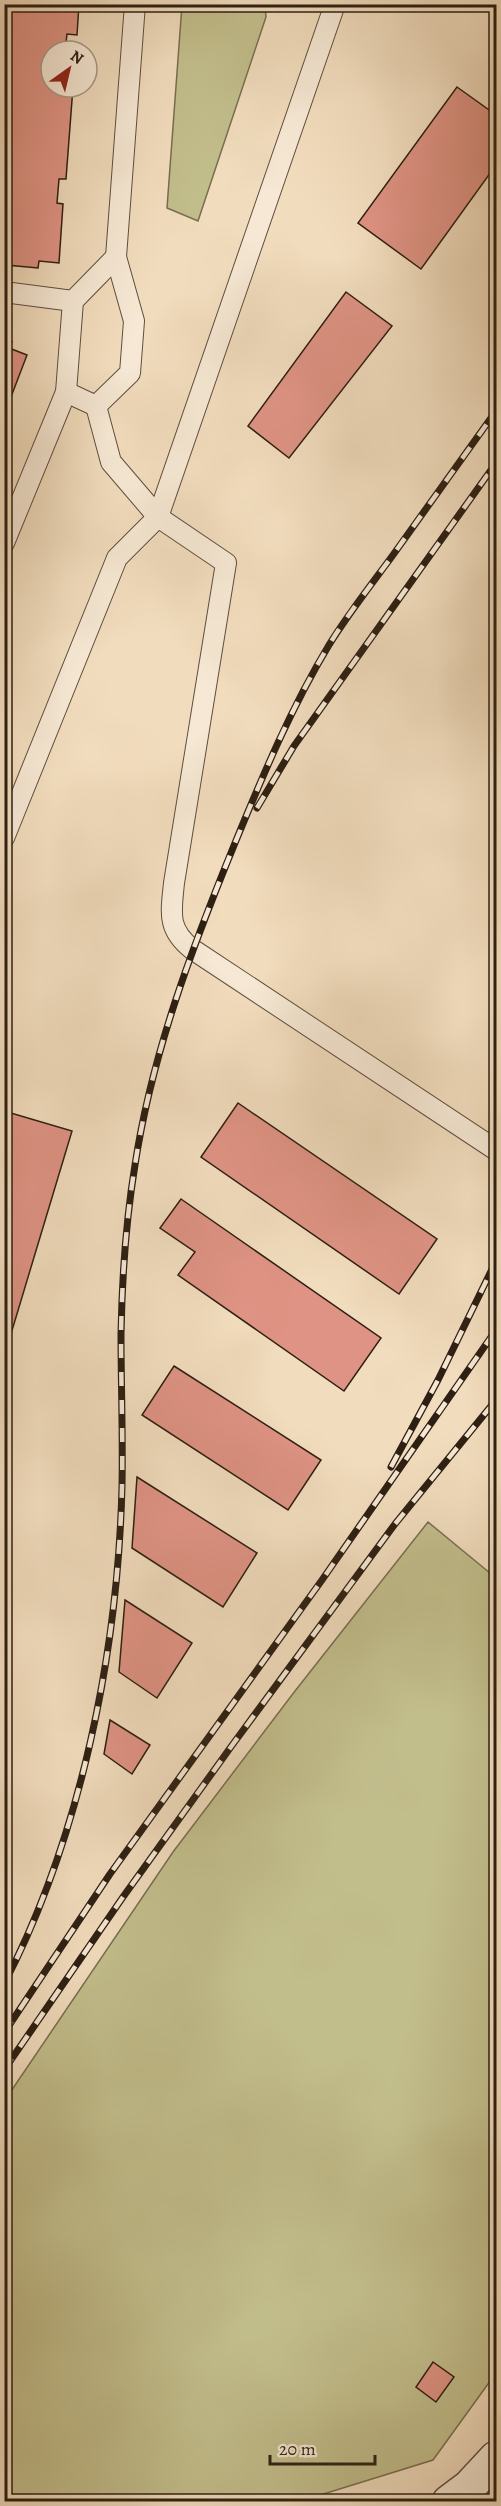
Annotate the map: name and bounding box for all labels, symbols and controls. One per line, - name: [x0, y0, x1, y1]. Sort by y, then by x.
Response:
- north arrow: [39, 39, 99, 99]
- text: N: [66, 45, 88, 70]
- scale bar: [270, 2428, 375, 2466]
- text: 20 m: [279, 2437, 316, 2461]

